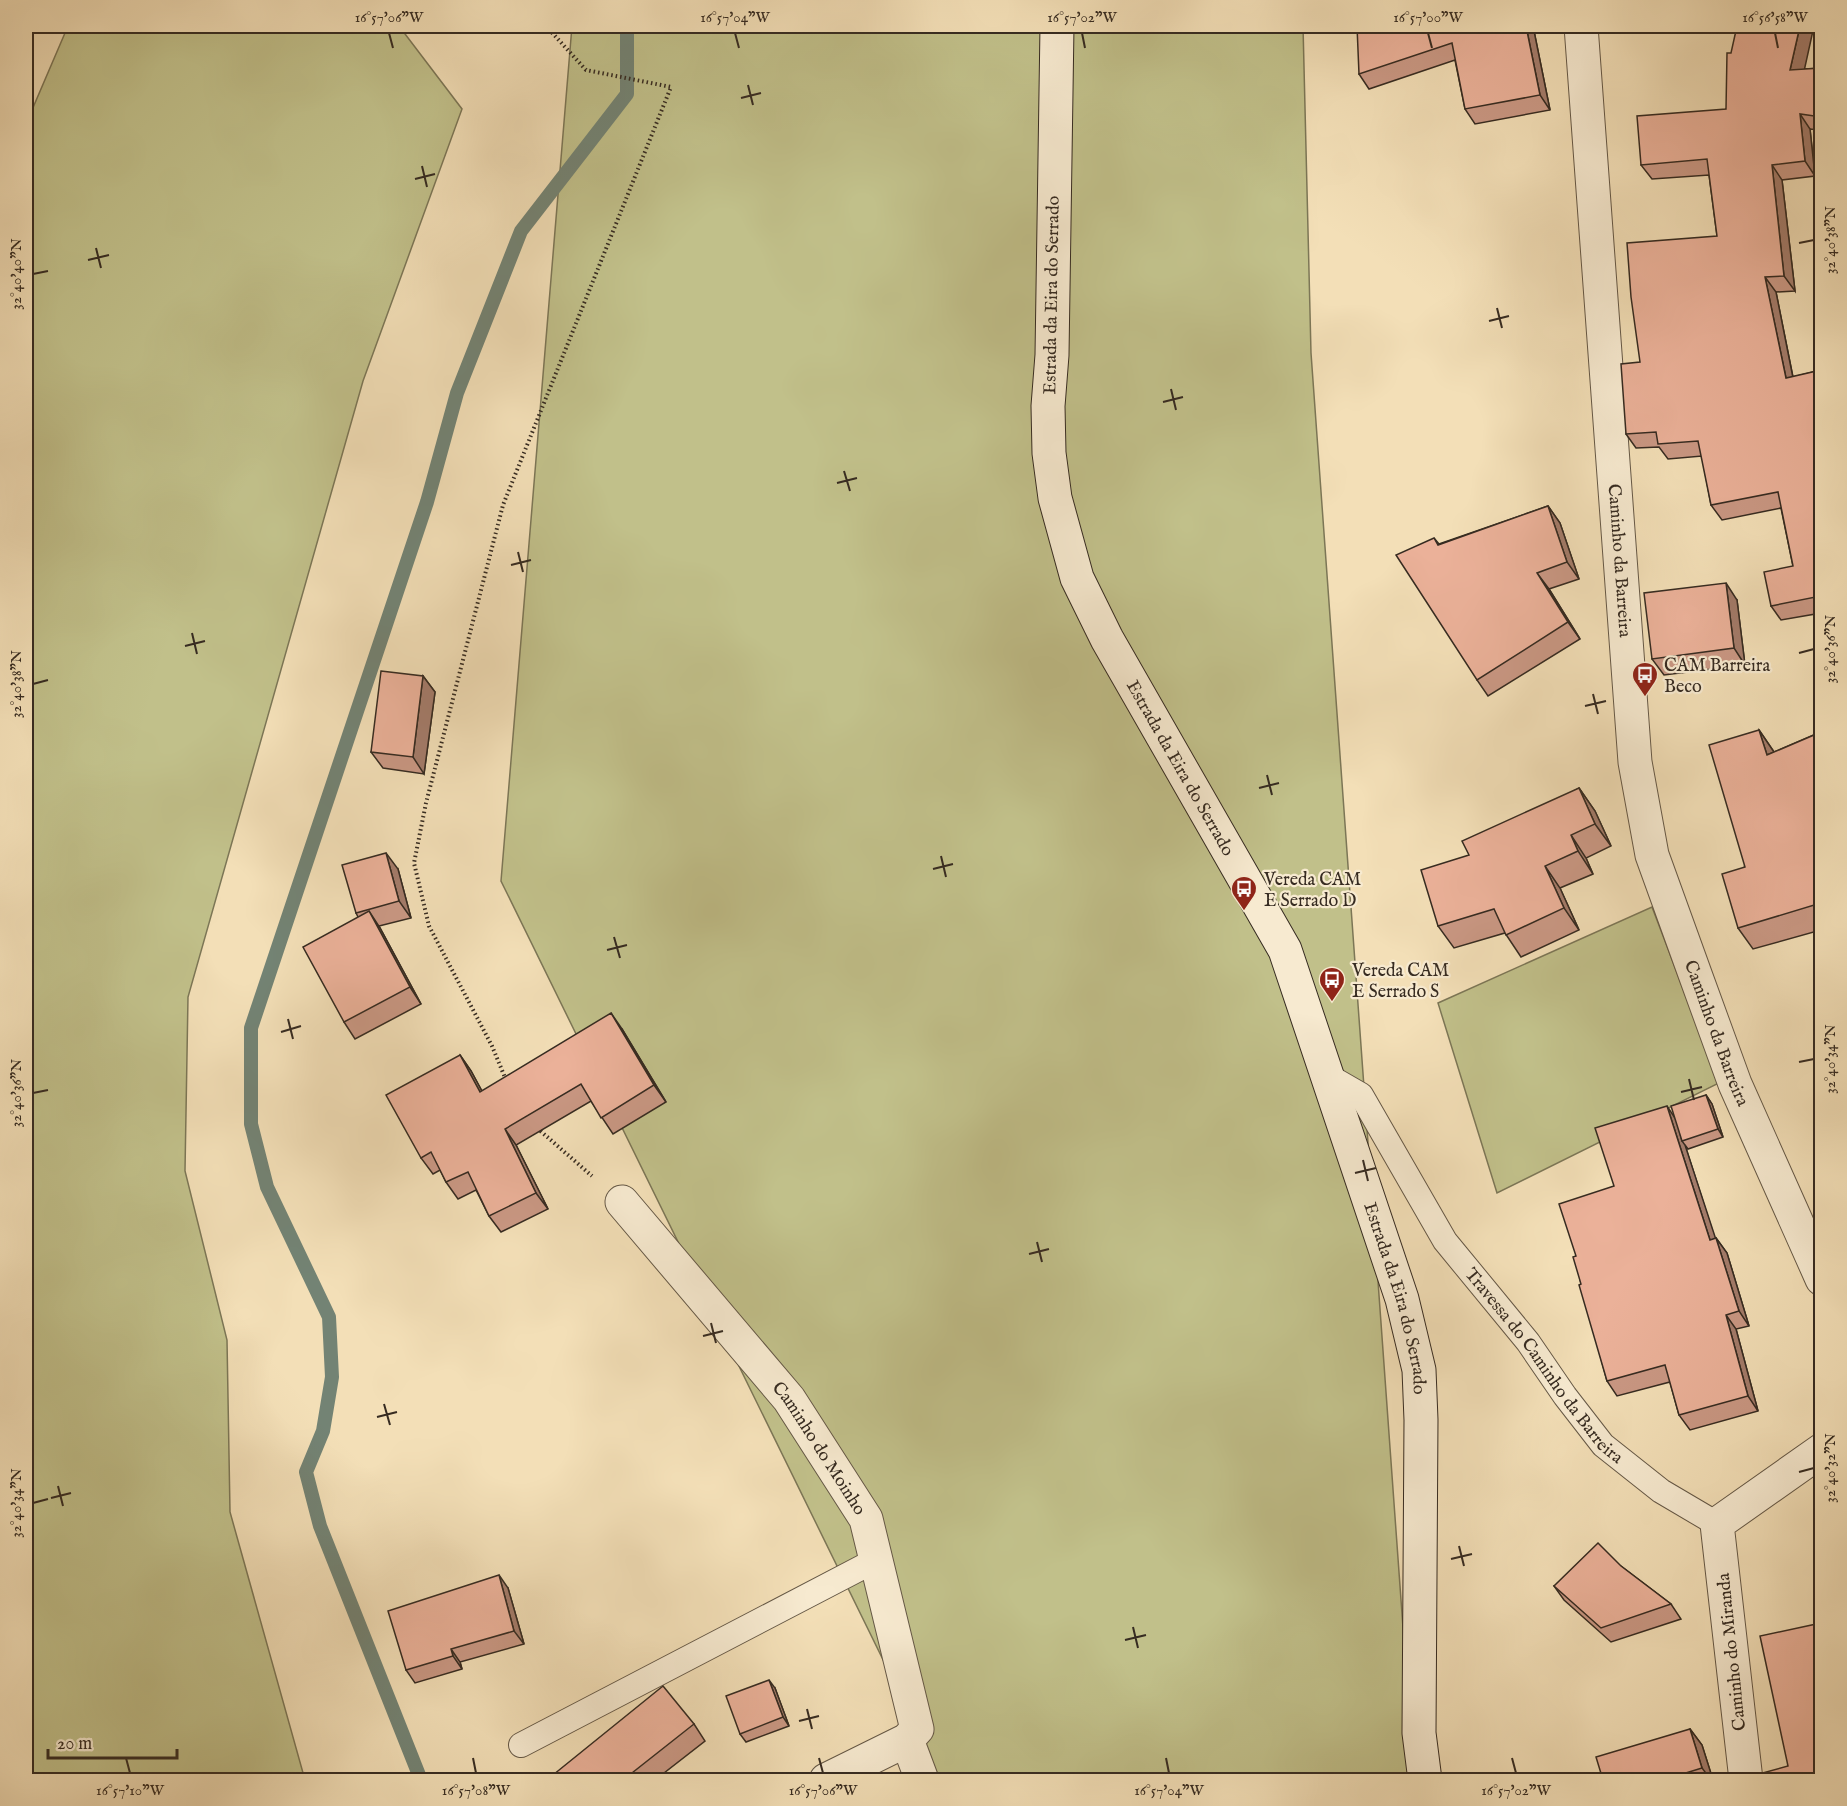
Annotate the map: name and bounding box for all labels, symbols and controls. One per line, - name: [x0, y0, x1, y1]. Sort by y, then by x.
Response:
- text: 16°57'06"W: [355, 8, 424, 27]
- text: 16°57'04"W: [700, 8, 771, 27]
- text: 16°57'02"W: [1047, 8, 1117, 27]
- text: 16°57'00"W: [1393, 8, 1464, 27]
- text: 16°56'58"W: [1742, 8, 1808, 27]
- street label: Estrada da Eira do Serrado: [1039, 195, 1066, 395]
- text: 32°40'38"N: [1821, 206, 1840, 274]
- text: 32°40'40"N: [7, 238, 26, 310]
- street label: Caminho da Barreira: [1602, 483, 1636, 638]
- text: 32°40'36"N: [1821, 615, 1840, 683]
- text: 32°40'38"N: [7, 650, 26, 718]
- place label: CAM Barreira Beco: [1664, 655, 1770, 699]
- bus stop icon: CAM Barreira Beco: [1630, 660, 1660, 698]
- street label: Estrada da Eira do Serrado: [1120, 677, 1239, 861]
- place label: Vereda CAM E Serrado D: [1263, 869, 1361, 913]
- bus stop icon: Vereda CAM E Serrado D: [1229, 874, 1259, 912]
- street label: Caminho da Barreira: [1678, 957, 1754, 1110]
- place label: Vereda CAM E Serrado S: [1351, 960, 1449, 1004]
- bus stop icon: Vereda CAM E Serrado S: [1317, 965, 1347, 1003]
- text: 32°40'34"N: [1821, 1024, 1840, 1094]
- text: 32°40'36"N: [7, 1059, 26, 1127]
- street label: Estrada da Eira do Serrado: [1357, 1200, 1430, 1395]
- street label: Travessa do Caminho da Barreira: [1459, 1264, 1627, 1470]
- street label: Caminho do Moinho: [766, 1377, 871, 1520]
- text: 32°40'32"N: [1821, 1433, 1840, 1503]
- text: 32°40'34"N: [7, 1468, 26, 1538]
- street label: Caminho do Miranda: [1713, 1572, 1752, 1732]
- scale bar: [48, 1722, 177, 1760]
- text: 20 m: [57, 1733, 92, 1756]
- text: 16°57'10"W: [96, 1781, 165, 1800]
- text: 16°57'08"W: [442, 1781, 511, 1800]
- text: 16°57'06"W: [789, 1781, 858, 1800]
- text: 16°57'04"W: [1134, 1781, 1205, 1800]
- text: 16°57'02"W: [1481, 1781, 1551, 1800]

